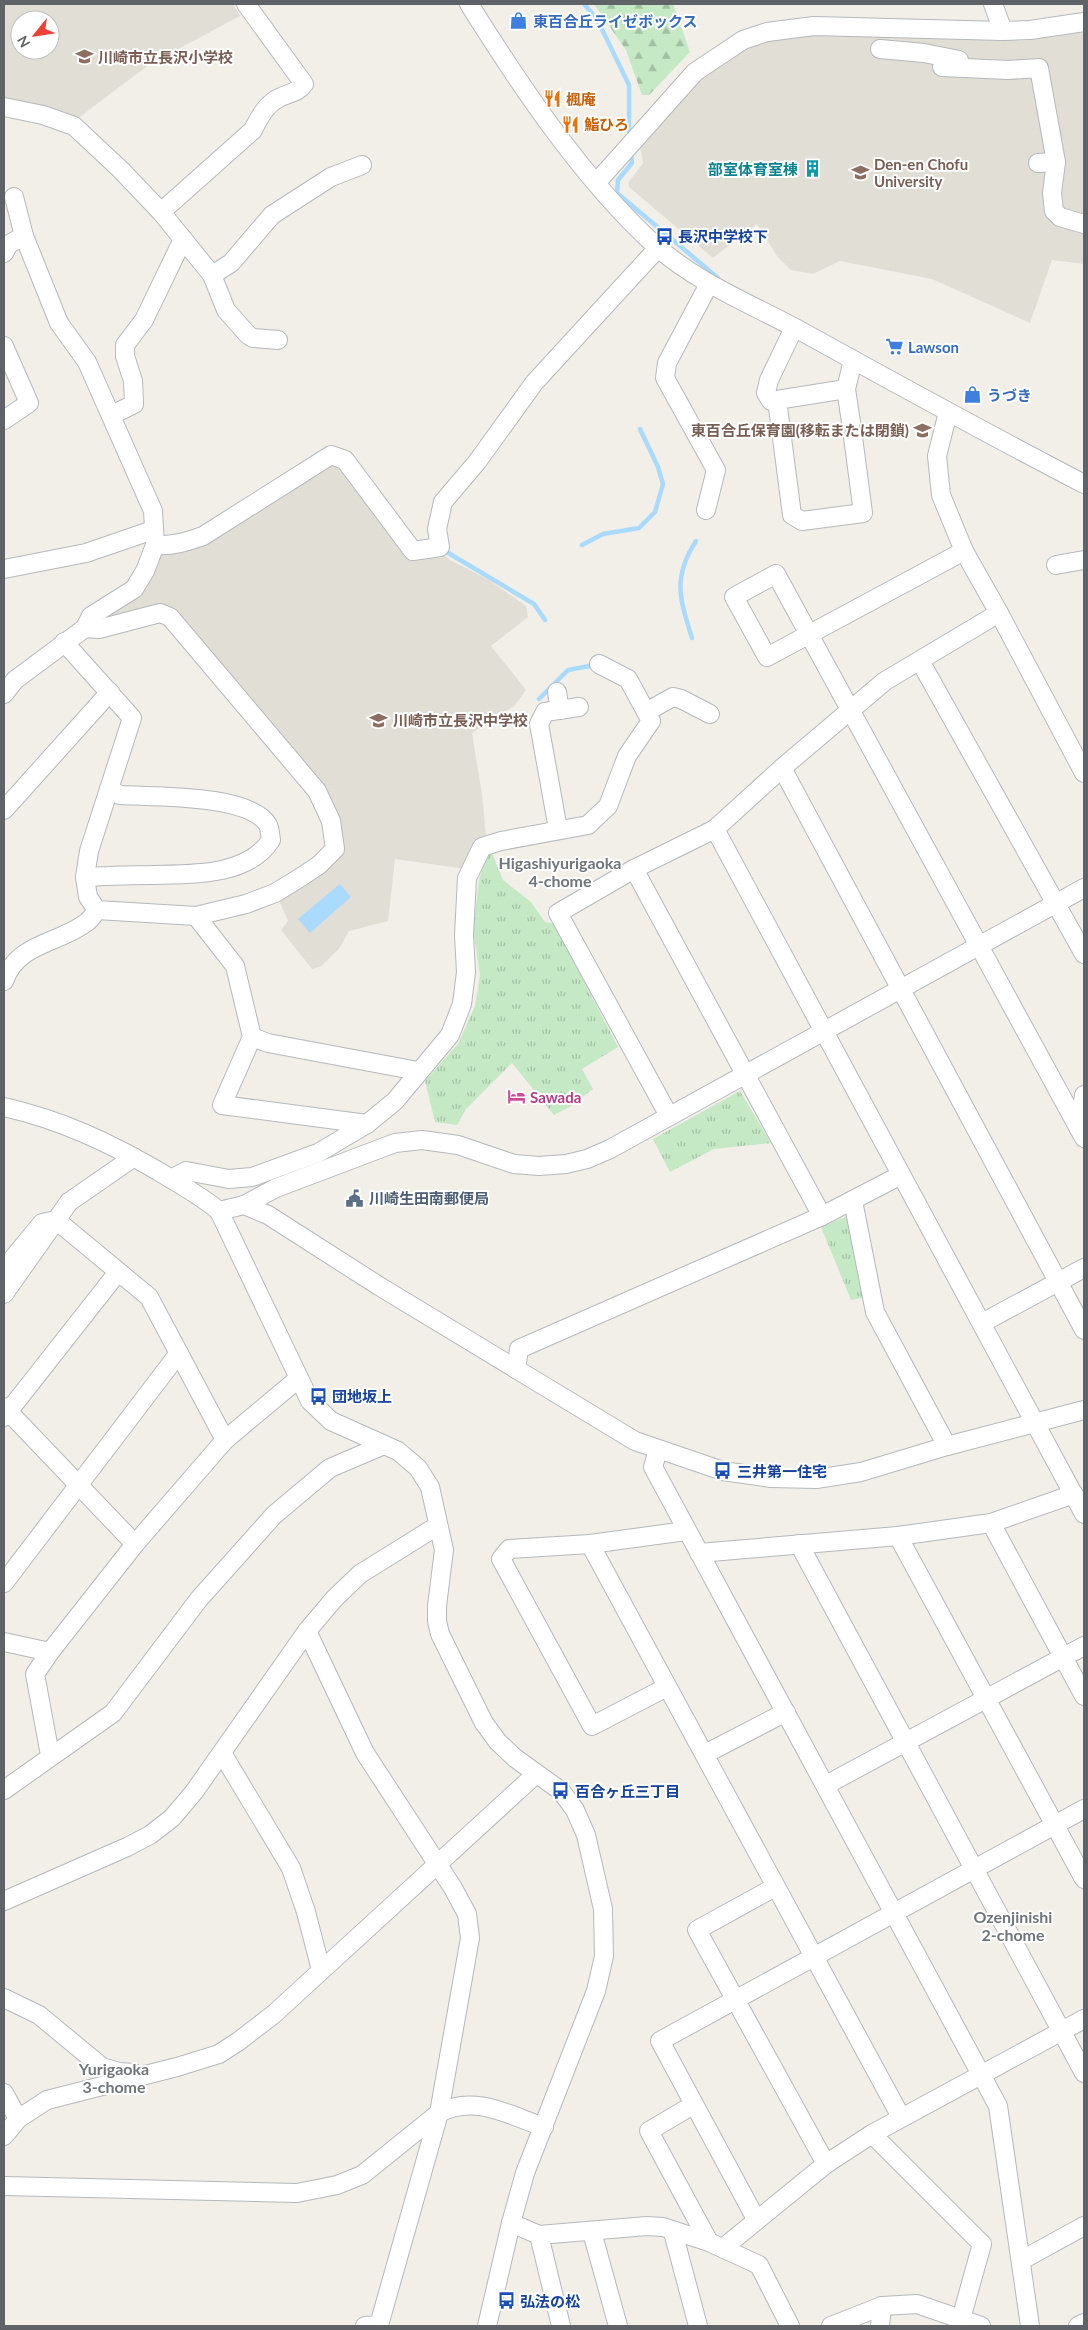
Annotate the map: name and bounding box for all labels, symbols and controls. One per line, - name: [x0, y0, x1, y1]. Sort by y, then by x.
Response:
- north arrow: [10, 10, 60, 60]
- shop icon: 東百合丘ライゼボックス: [509, 11, 529, 31]
- place label: 東百合丘ライゼボックス: [533, 12, 698, 30]
- text: N: [13, 33, 33, 51]
- school or university icon: 川崎市立長沢小学校: [74, 47, 94, 67]
- place label: 川崎市立長沢小学校: [98, 48, 233, 66]
- restaurant icon: 楓庵: [542, 89, 562, 109]
- place label: 楓庵: [566, 90, 596, 108]
- restaurant icon: 鮨ひろ: [560, 114, 580, 134]
- place label: 鮨ひろ: [584, 115, 629, 133]
- place label: Den-en Chofu University: [874, 155, 968, 190]
- building icon: 部室体育室棟: [802, 159, 822, 179]
- place label: 部室体育室棟: [708, 160, 798, 178]
- school or university icon: Den-en Chofu University: [850, 163, 870, 183]
- bus stop icon: 長沢中学校下: [654, 226, 674, 246]
- place label: 長沢中学校下: [678, 227, 768, 245]
- supermarket icon: Lawson: [884, 337, 904, 357]
- place label: Lawson: [908, 338, 959, 356]
- shop icon: うづき: [963, 385, 983, 405]
- place label: うづき: [987, 386, 1032, 404]
- school or university icon: 東百合丘保育園(移転または閉鎖): [913, 420, 933, 440]
- place label: 東百合丘保育園(移転または閉鎖): [691, 421, 909, 439]
- school or university icon: 川崎市立長沢中学校: [369, 710, 389, 730]
- place label: 川崎市立長沢中学校: [393, 711, 528, 729]
- district label: Higashiyurigaoka 4-chome: [499, 853, 621, 890]
- hotel icon: Sawada: [506, 1087, 526, 1107]
- place label: Sawada: [530, 1088, 581, 1106]
- public building icon: 川崎生田南郵便局: [345, 1188, 365, 1208]
- place label: 川崎生田南郵便局: [369, 1189, 489, 1207]
- bus stop icon: 団地坂上: [308, 1386, 328, 1406]
- place label: 団地坂上: [332, 1387, 392, 1405]
- bus stop icon: 三井第一住宅: [713, 1461, 733, 1481]
- place label: 三井第一住宅: [737, 1462, 827, 1480]
- bus stop icon: 百合ヶ丘三丁目: [551, 1781, 571, 1801]
- place label: 百合ヶ丘三丁目: [575, 1782, 680, 1800]
- district label: Ozenjinishi 2-chome: [974, 1907, 1052, 1944]
- district label: Yurigaoka 3-chome: [78, 2059, 149, 2096]
- bus stop icon: 弘法の松: [496, 2291, 516, 2311]
- place label: 弘法の松: [520, 2292, 580, 2310]

